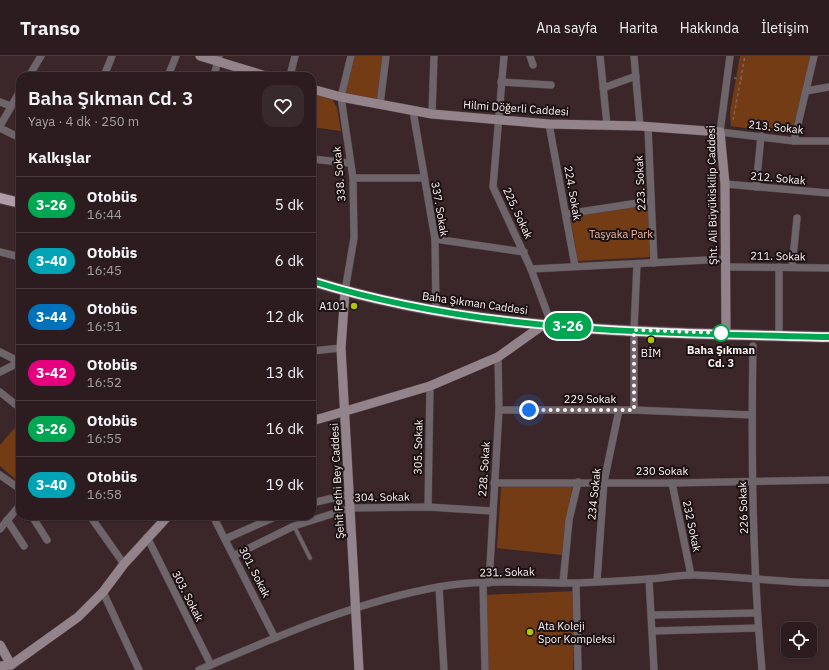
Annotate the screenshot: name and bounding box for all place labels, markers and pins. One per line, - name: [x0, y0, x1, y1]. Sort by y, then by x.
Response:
- place label: A101: [319, 299, 346, 313]
- marker: A101: [349, 301, 359, 311]
- marker: Baha Şıkman Cd. 3: [712, 324, 730, 342]
- marker: BİM: [646, 335, 656, 345]
- place label: Baha Şıkman Cd. 3: [687, 343, 755, 370]
- place label: BİM: [641, 346, 661, 360]
- place label: Ata Koleji Spor Kompleksi: [538, 619, 615, 646]
- marker: Ata Koleji Spor Kompleksi: [525, 627, 535, 637]

